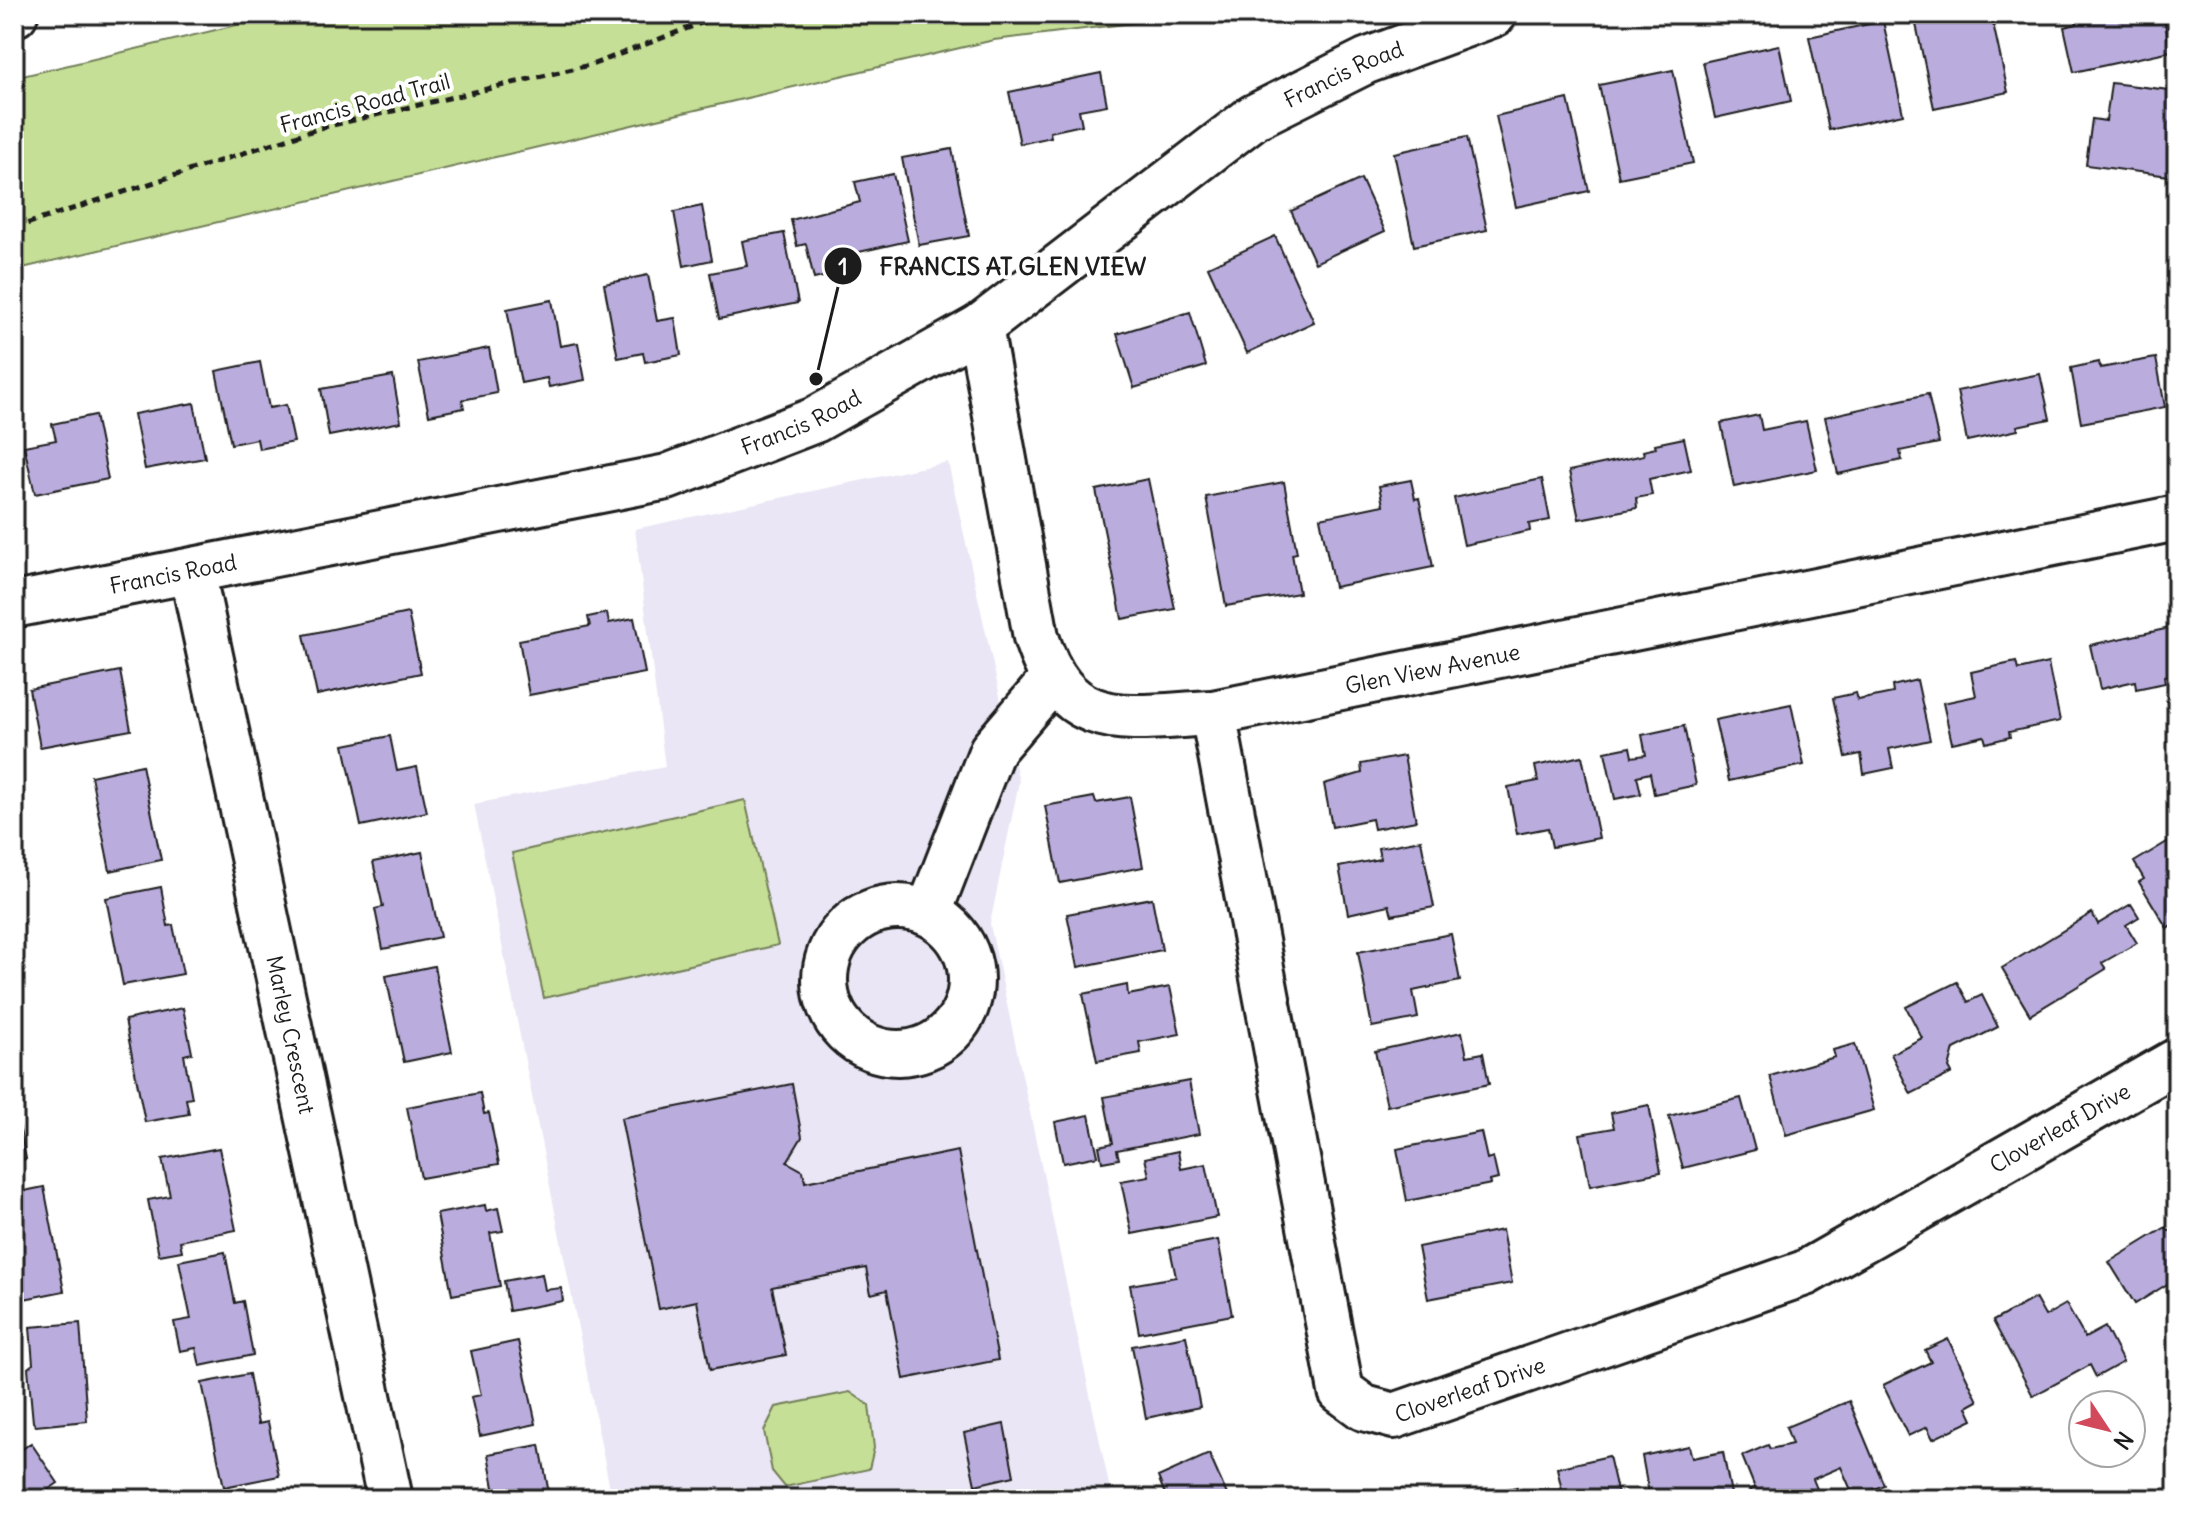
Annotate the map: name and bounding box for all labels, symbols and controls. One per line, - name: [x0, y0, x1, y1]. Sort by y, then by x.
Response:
- street label: Francis Road: [1279, 35, 1407, 114]
- street label: Francis Road Trail: [277, 67, 453, 139]
- callout: FRANCIS AT GLEN VIEW: [823, 242, 1162, 290]
- text: 1: [838, 251, 848, 281]
- text: FRANCIS AT GLEN VIEW: [880, 251, 1147, 281]
- street label: Francis Road: [737, 383, 866, 461]
- street label: Francis Road: [107, 548, 239, 600]
- street label: Glen View Avenue: [1343, 637, 1522, 700]
- street label: Marley Crescent: [260, 953, 321, 1116]
- street label: Cloverleaf Drive: [1985, 1077, 2135, 1179]
- street label: Cloverleaf Drive: [1391, 1351, 1549, 1429]
- north arrow: [2067, 1389, 2147, 1469]
- text: N: [2108, 1426, 2139, 1455]

